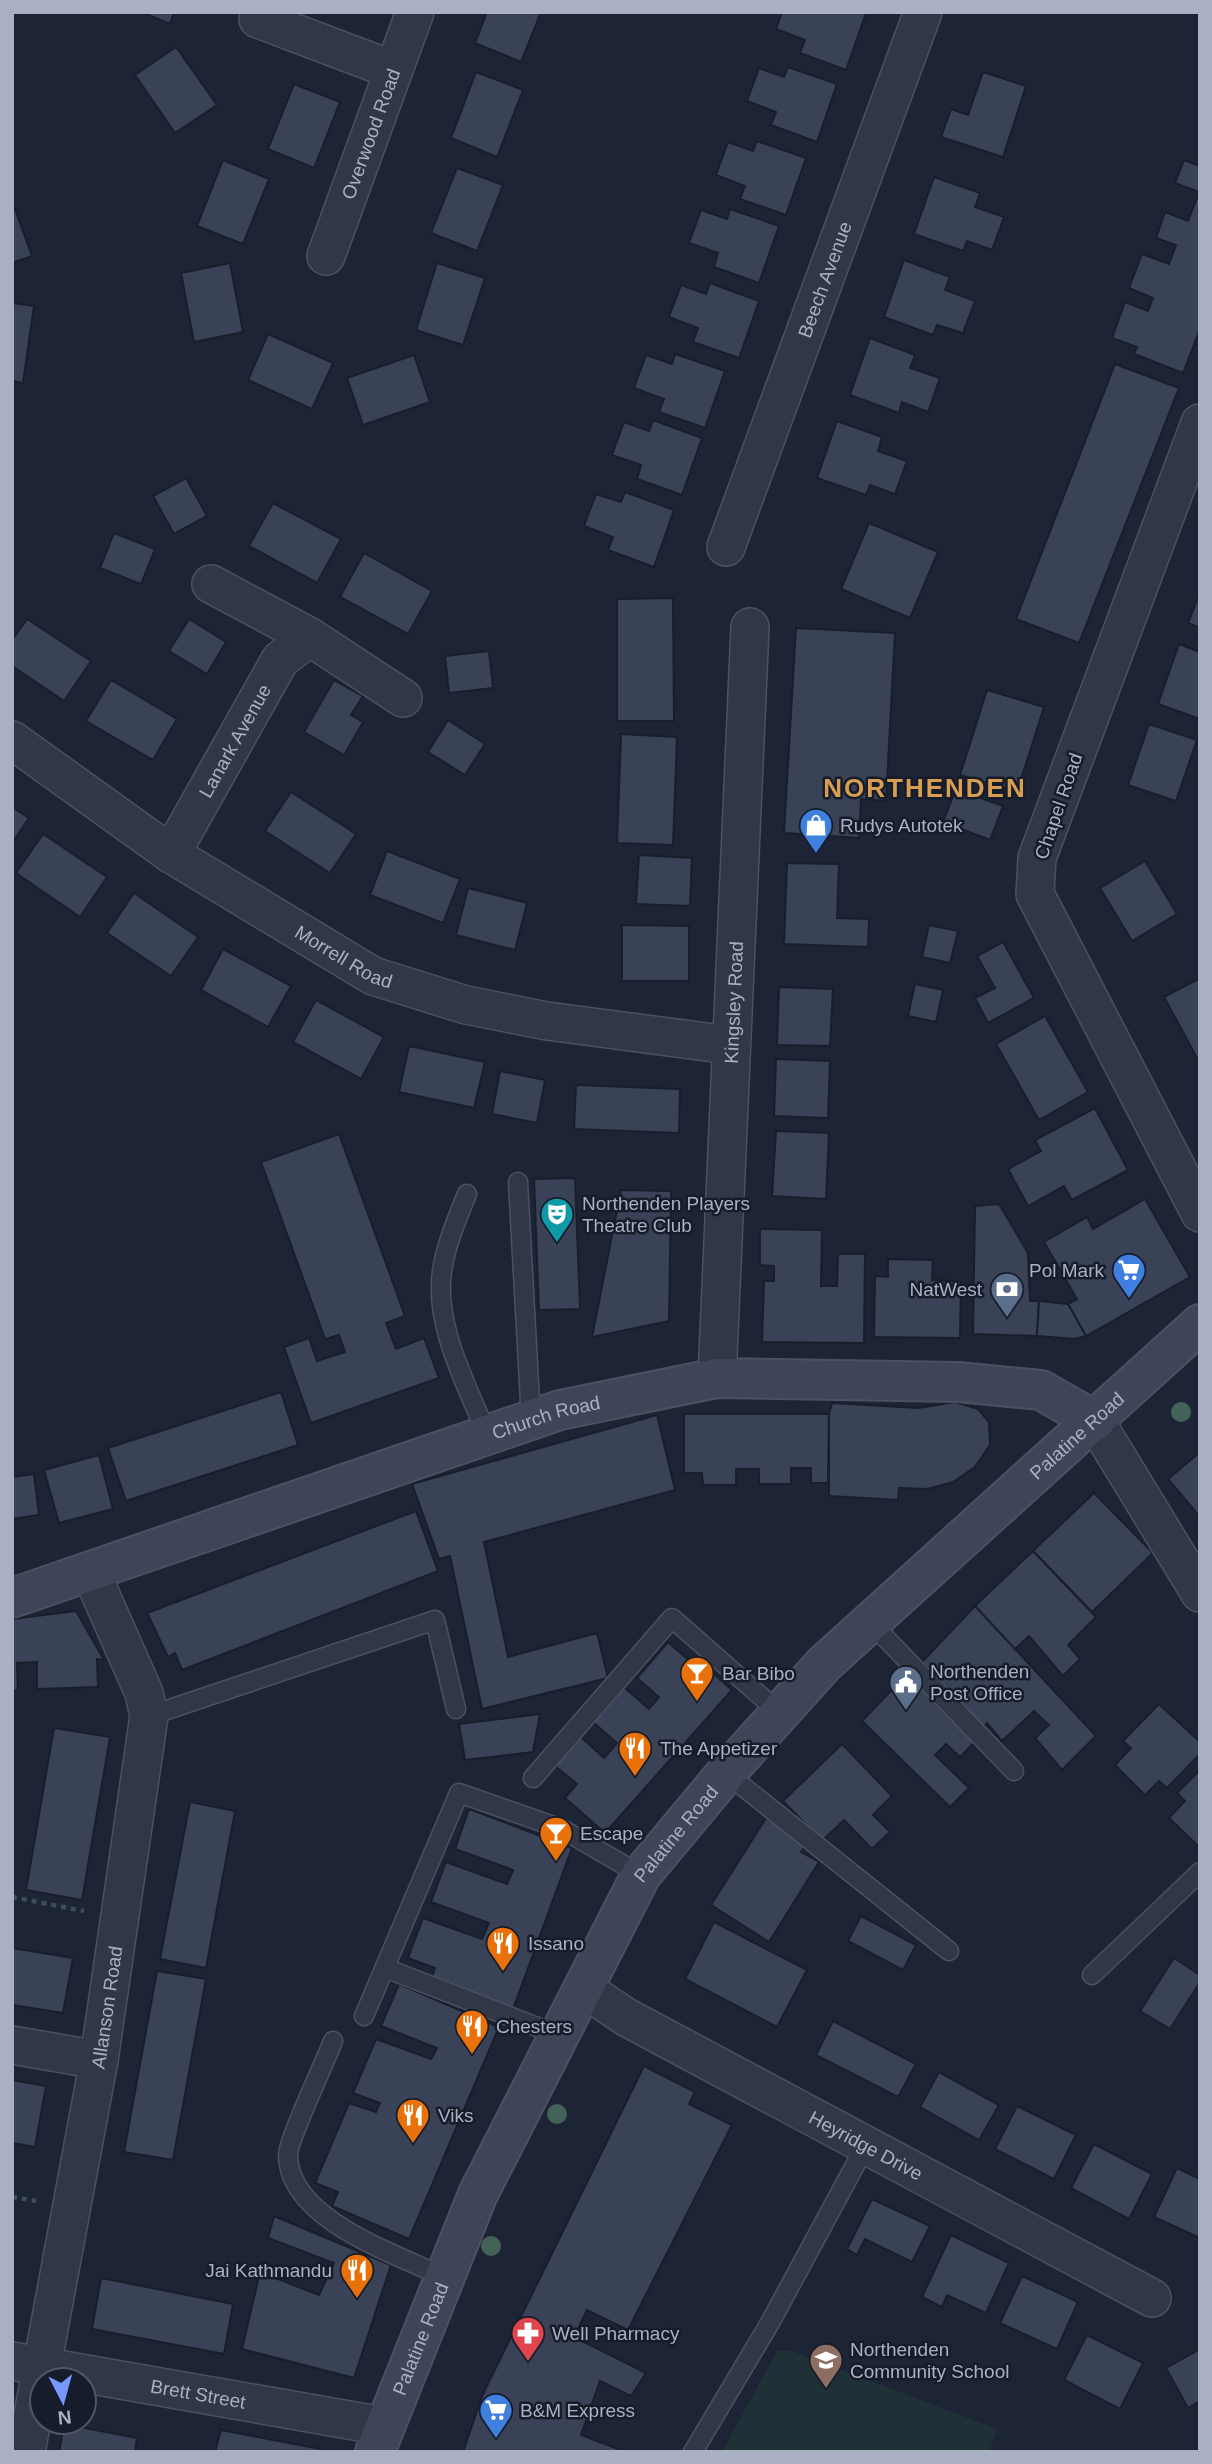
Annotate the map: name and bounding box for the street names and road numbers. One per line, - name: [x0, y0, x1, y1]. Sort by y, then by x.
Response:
- street label: Overwood Road: [338, 66, 404, 202]
- street label: Beech Avenue: [794, 219, 856, 341]
- street label: Lanark Avenue: [195, 681, 275, 801]
- street label: Chapel Road: [1030, 750, 1086, 862]
- street label: Morrell Road: [291, 921, 395, 992]
- street label: Kingsley Road: [721, 941, 747, 1064]
- street label: Palatine Road: [1026, 1388, 1128, 1484]
- street label: Church Road: [489, 1392, 602, 1444]
- street label: Palatine Road: [630, 1781, 722, 1886]
- street label: Allanson Road: [88, 1945, 126, 2070]
- street label: Heyridge Drive: [805, 2107, 926, 2185]
- street label: Palatine Road: [389, 2279, 453, 2398]
- street label: Brett Street: [149, 2375, 248, 2413]

